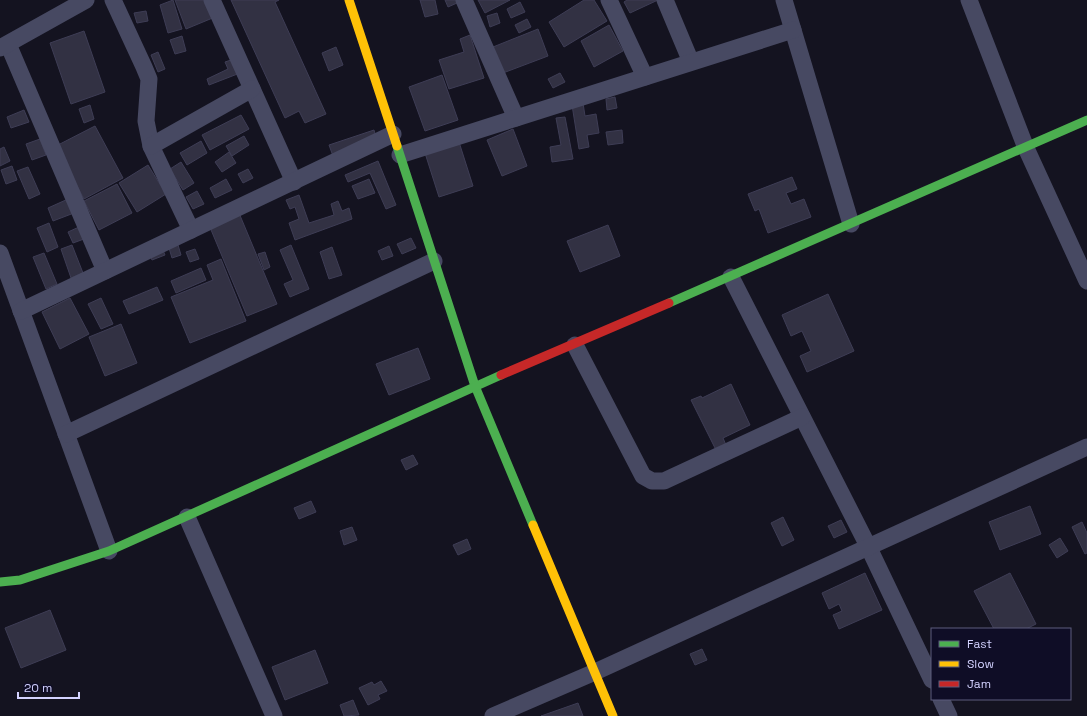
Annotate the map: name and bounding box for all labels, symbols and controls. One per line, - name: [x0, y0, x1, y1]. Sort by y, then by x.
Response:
- legend: [931, 628, 1071, 700]
- text: Fast: [967, 636, 992, 652]
- text: Slow: [967, 656, 994, 672]
- scale bar: [18, 674, 79, 700]
- text: Jam: [967, 676, 991, 692]
- text: 20 m: [24, 680, 52, 696]

